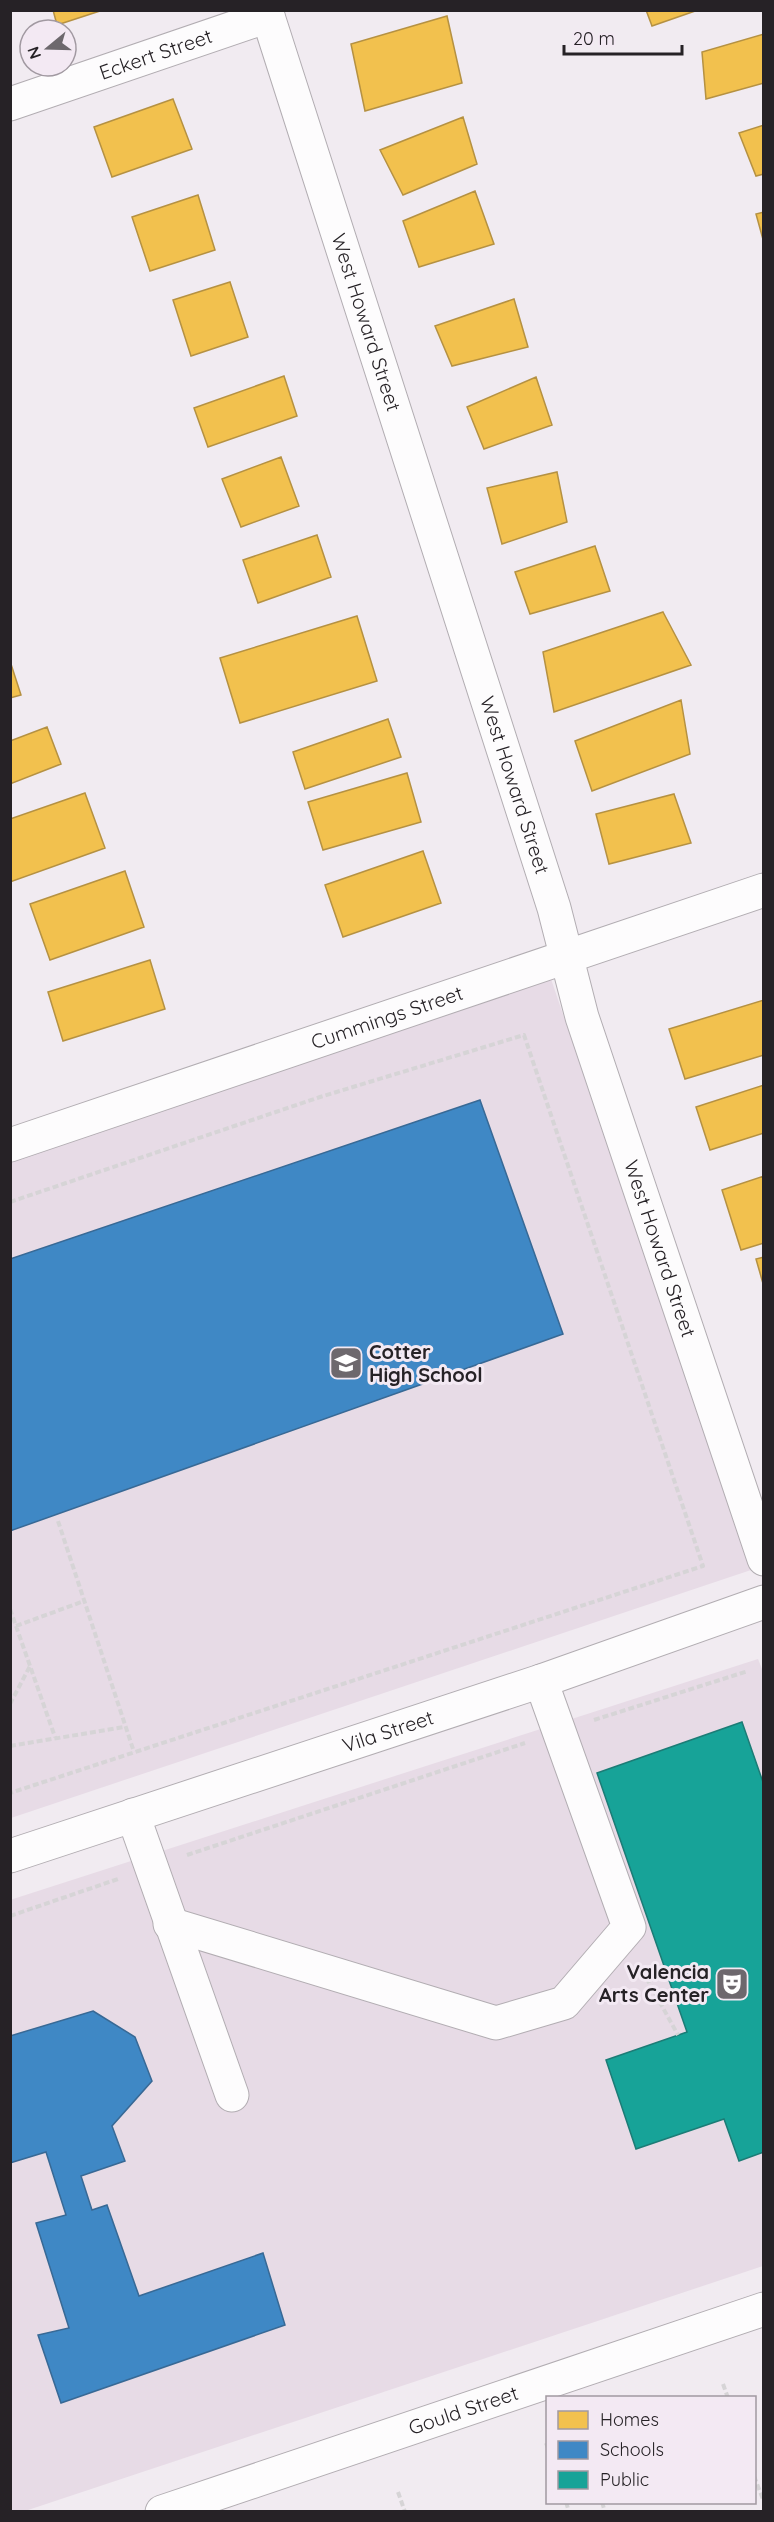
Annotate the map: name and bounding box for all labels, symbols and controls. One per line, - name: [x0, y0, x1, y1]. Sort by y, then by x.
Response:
- north arrow: [18, 18, 78, 78]
- scale bar: [564, 18, 682, 56]
- street label: Eckert Street: [96, 23, 216, 85]
- text: 20 m: [573, 27, 615, 50]
- text: N: [22, 44, 45, 62]
- street label: West Howard Street: [326, 230, 407, 414]
- street label: West Howard Street: [475, 693, 555, 877]
- street label: Cummings Street: [308, 980, 466, 1054]
- street label: West Howard Street: [619, 1157, 702, 1341]
- place label: Cotter High School: [369, 1339, 483, 1387]
- school or university icon: Cotter High School: [328, 1345, 364, 1381]
- street label: Vila Street: [339, 1704, 437, 1758]
- place label: Valencia Arts Center: [599, 1959, 709, 2007]
- theatre icon: Valencia Arts Center: [714, 1966, 750, 2002]
- street label: Gould Street: [405, 2380, 521, 2440]
- legend: [546, 2396, 756, 2504]
- text: Homes: [600, 2408, 659, 2431]
- text: Schools: [600, 2438, 664, 2461]
- text: Public: [600, 2468, 649, 2491]

